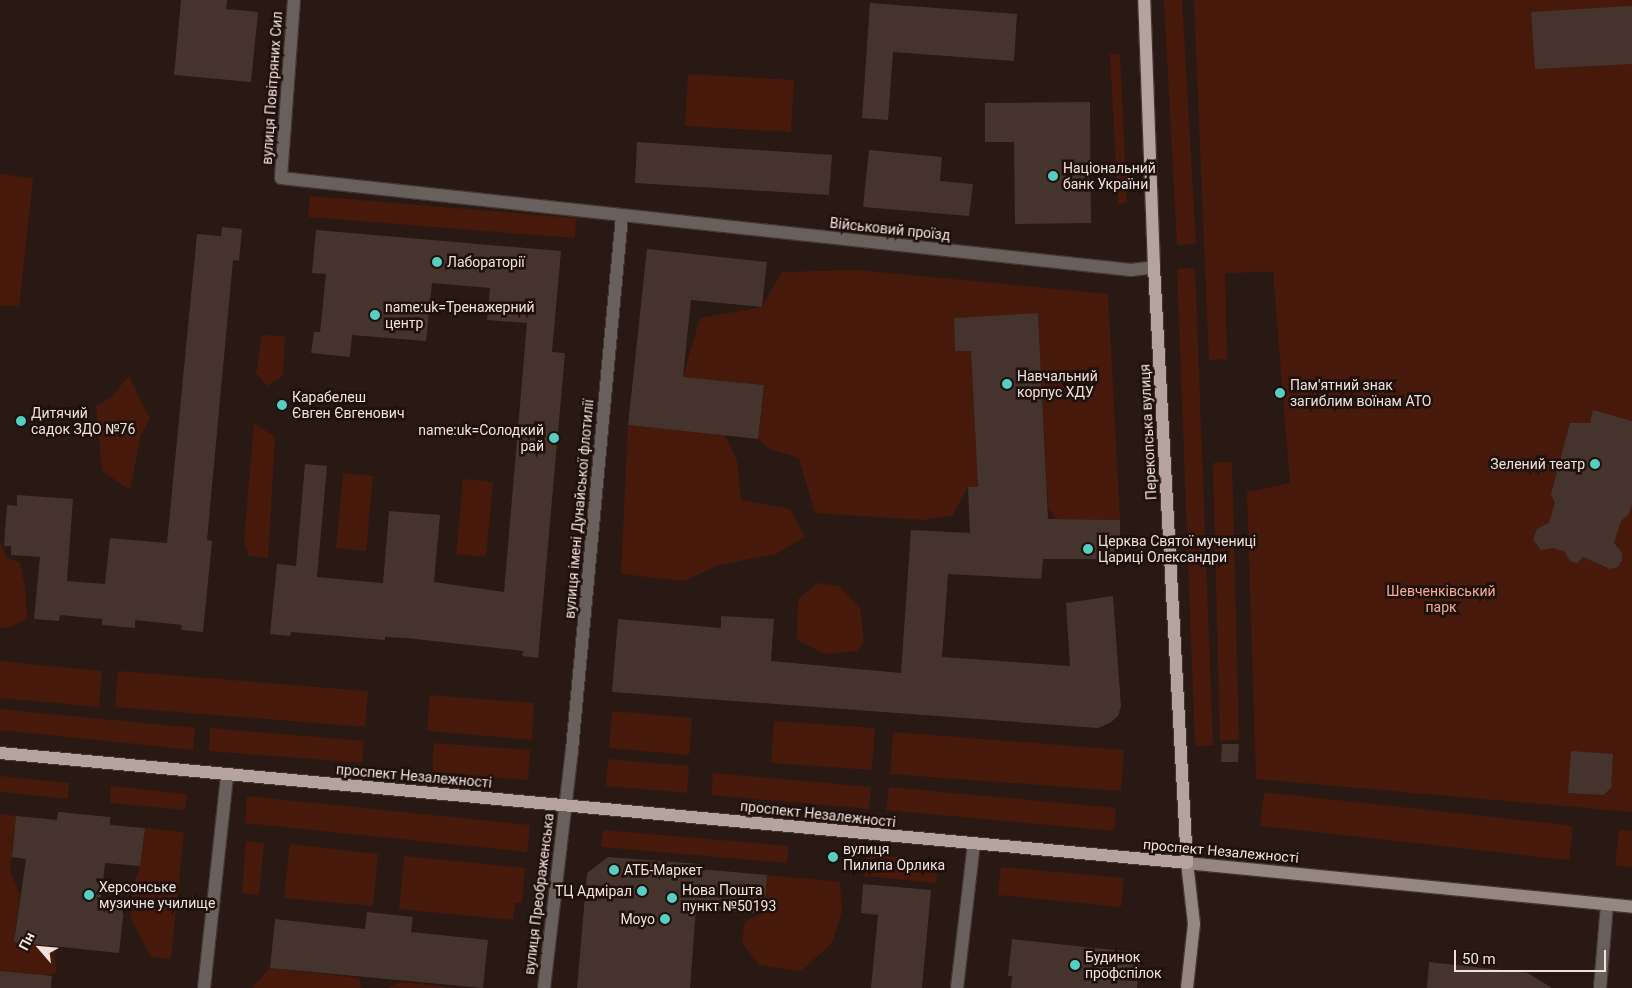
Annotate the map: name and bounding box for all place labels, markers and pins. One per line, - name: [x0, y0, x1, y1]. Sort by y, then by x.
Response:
- place label: Національний банк України: [1063, 160, 1156, 192]
- marker: Національний банк України: [1047, 170, 1059, 182]
- place label: Лабораторії: [447, 254, 525, 270]
- marker: Лабораторії: [431, 256, 443, 268]
- place label: name:uk=Тренажерний центр: [385, 299, 535, 332]
- marker: name:uk=Тренажерний центр: [369, 309, 381, 321]
- place label: Навчальний корпус ХДУ: [1017, 368, 1098, 401]
- place label: Пам'ятний знак загиблим воїнам АТО: [1290, 377, 1432, 410]
- marker: Навчальний корпус ХДУ: [1001, 378, 1013, 390]
- marker: Пам'ятний знак загиблим воїнам АТО: [1274, 387, 1286, 399]
- place label: Карабелеш Євген Євгенович: [292, 389, 405, 422]
- marker: Карабелеш Євген Євгенович: [276, 399, 288, 411]
- place label: Дитячий садок ЗДО №76: [31, 405, 135, 438]
- marker: Дитячий садок ЗДО №76: [15, 415, 27, 427]
- place label: name:uk=Солодкий рай: [418, 422, 544, 454]
- marker: name:uk=Солодкий рай: [548, 432, 560, 444]
- place label: Зелений театр: [1490, 456, 1585, 472]
- marker: Зелений театр: [1589, 458, 1601, 470]
- place label: Церква Святої мучениці Цариці Олександри: [1098, 533, 1256, 566]
- marker: Церква Святої мучениці Цариці Олександри: [1082, 543, 1094, 555]
- place label: вулиця Пилипа Орлика: [843, 841, 945, 874]
- marker: вулиця Пилипа Орлика: [827, 851, 839, 863]
- place label: АТБ-Маркет: [624, 862, 703, 878]
- marker: АТБ-Маркет: [608, 864, 620, 876]
- place label: Херсонське музичне училище: [99, 879, 215, 912]
- place label: Нова Пошта пункт №50193: [682, 882, 776, 914]
- place label: ТЦ Адмірал: [555, 883, 632, 899]
- marker: ТЦ Адмірал: [636, 885, 648, 897]
- marker: Херсонське музичне училище: [83, 889, 95, 901]
- marker: Нова Пошта пункт №50193: [666, 892, 678, 904]
- place label: Moyo: [620, 911, 655, 927]
- marker: Moyo: [659, 913, 671, 925]
- place label: Будинок профспілок: [1085, 949, 1162, 982]
- marker: Будинок профспілок: [1069, 959, 1081, 971]

